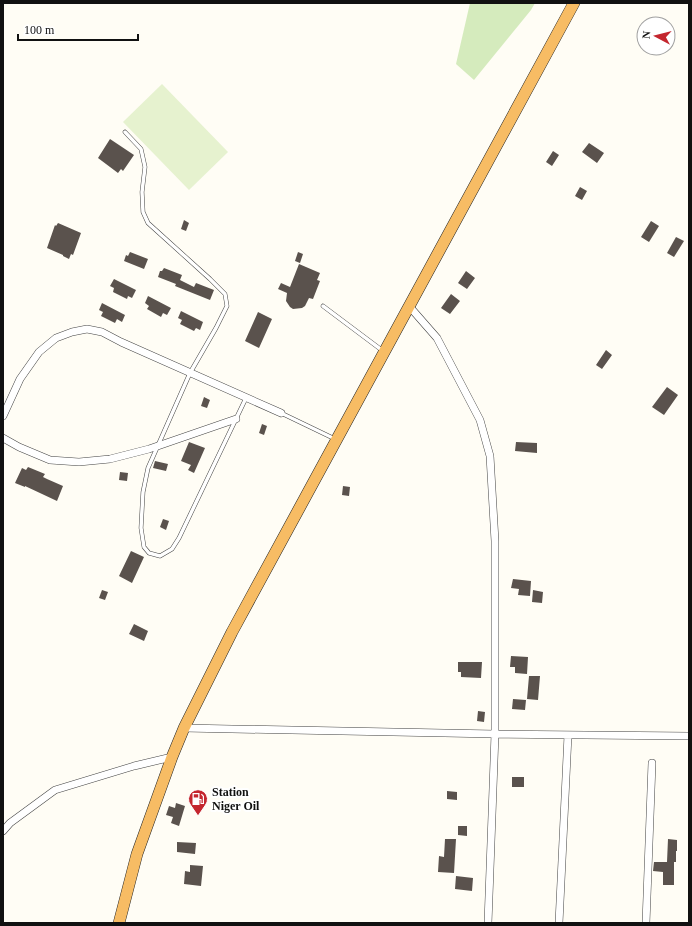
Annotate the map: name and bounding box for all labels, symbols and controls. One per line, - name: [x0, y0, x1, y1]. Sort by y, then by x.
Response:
- scale bar: [18, 16, 138, 42]
- north arrow: [636, 16, 676, 56]
- text: 100 m: [24, 23, 55, 37]
- text: N: [640, 30, 653, 39]
- place label: Station Niger Oil: [212, 785, 260, 813]
- fuel station icon: Station Niger Oil: [187, 788, 209, 816]

